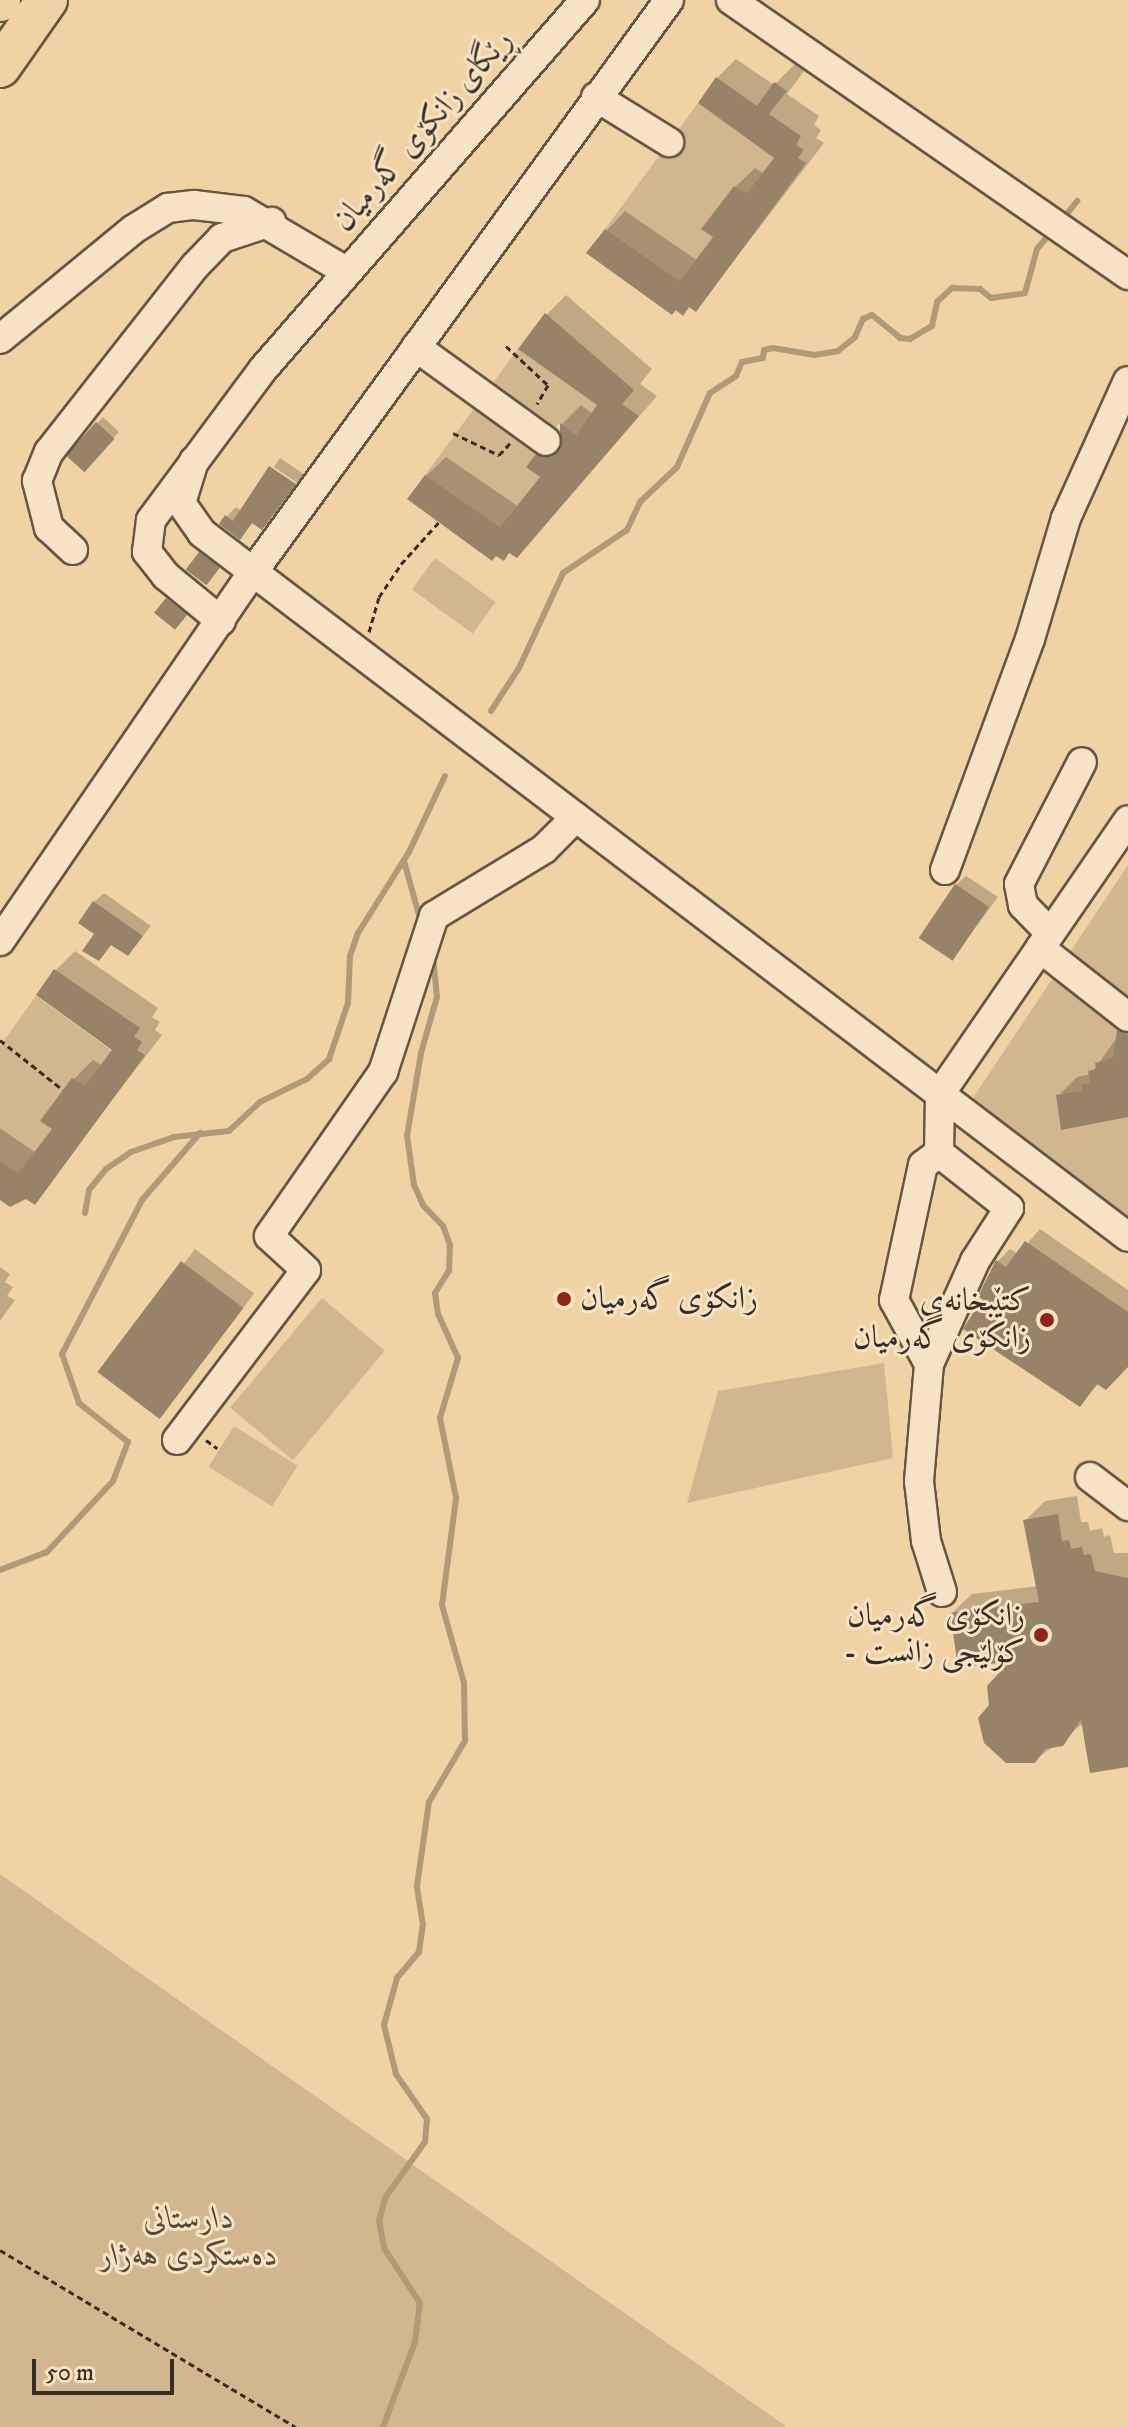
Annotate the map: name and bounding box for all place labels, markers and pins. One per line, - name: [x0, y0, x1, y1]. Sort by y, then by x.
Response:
- place label: زانکۆی گەرمیان: [580, 1280, 758, 1318]
- place label: کتێبخانەی زانکۆی گەرمیان: [853, 1283, 1031, 1358]
- marker: زانکۆی گەرمیان: [555, 1290, 573, 1308]
- marker: کتێبخانەی زانکۆی گەرمیان: [1038, 1311, 1056, 1329]
- place label: زانکۆی گەرمیان - کۆلێجی زانست: [844, 1598, 1025, 1673]
- marker: زانکۆی گەرمیان - کۆلێجی زانست: [1032, 1626, 1050, 1644]

